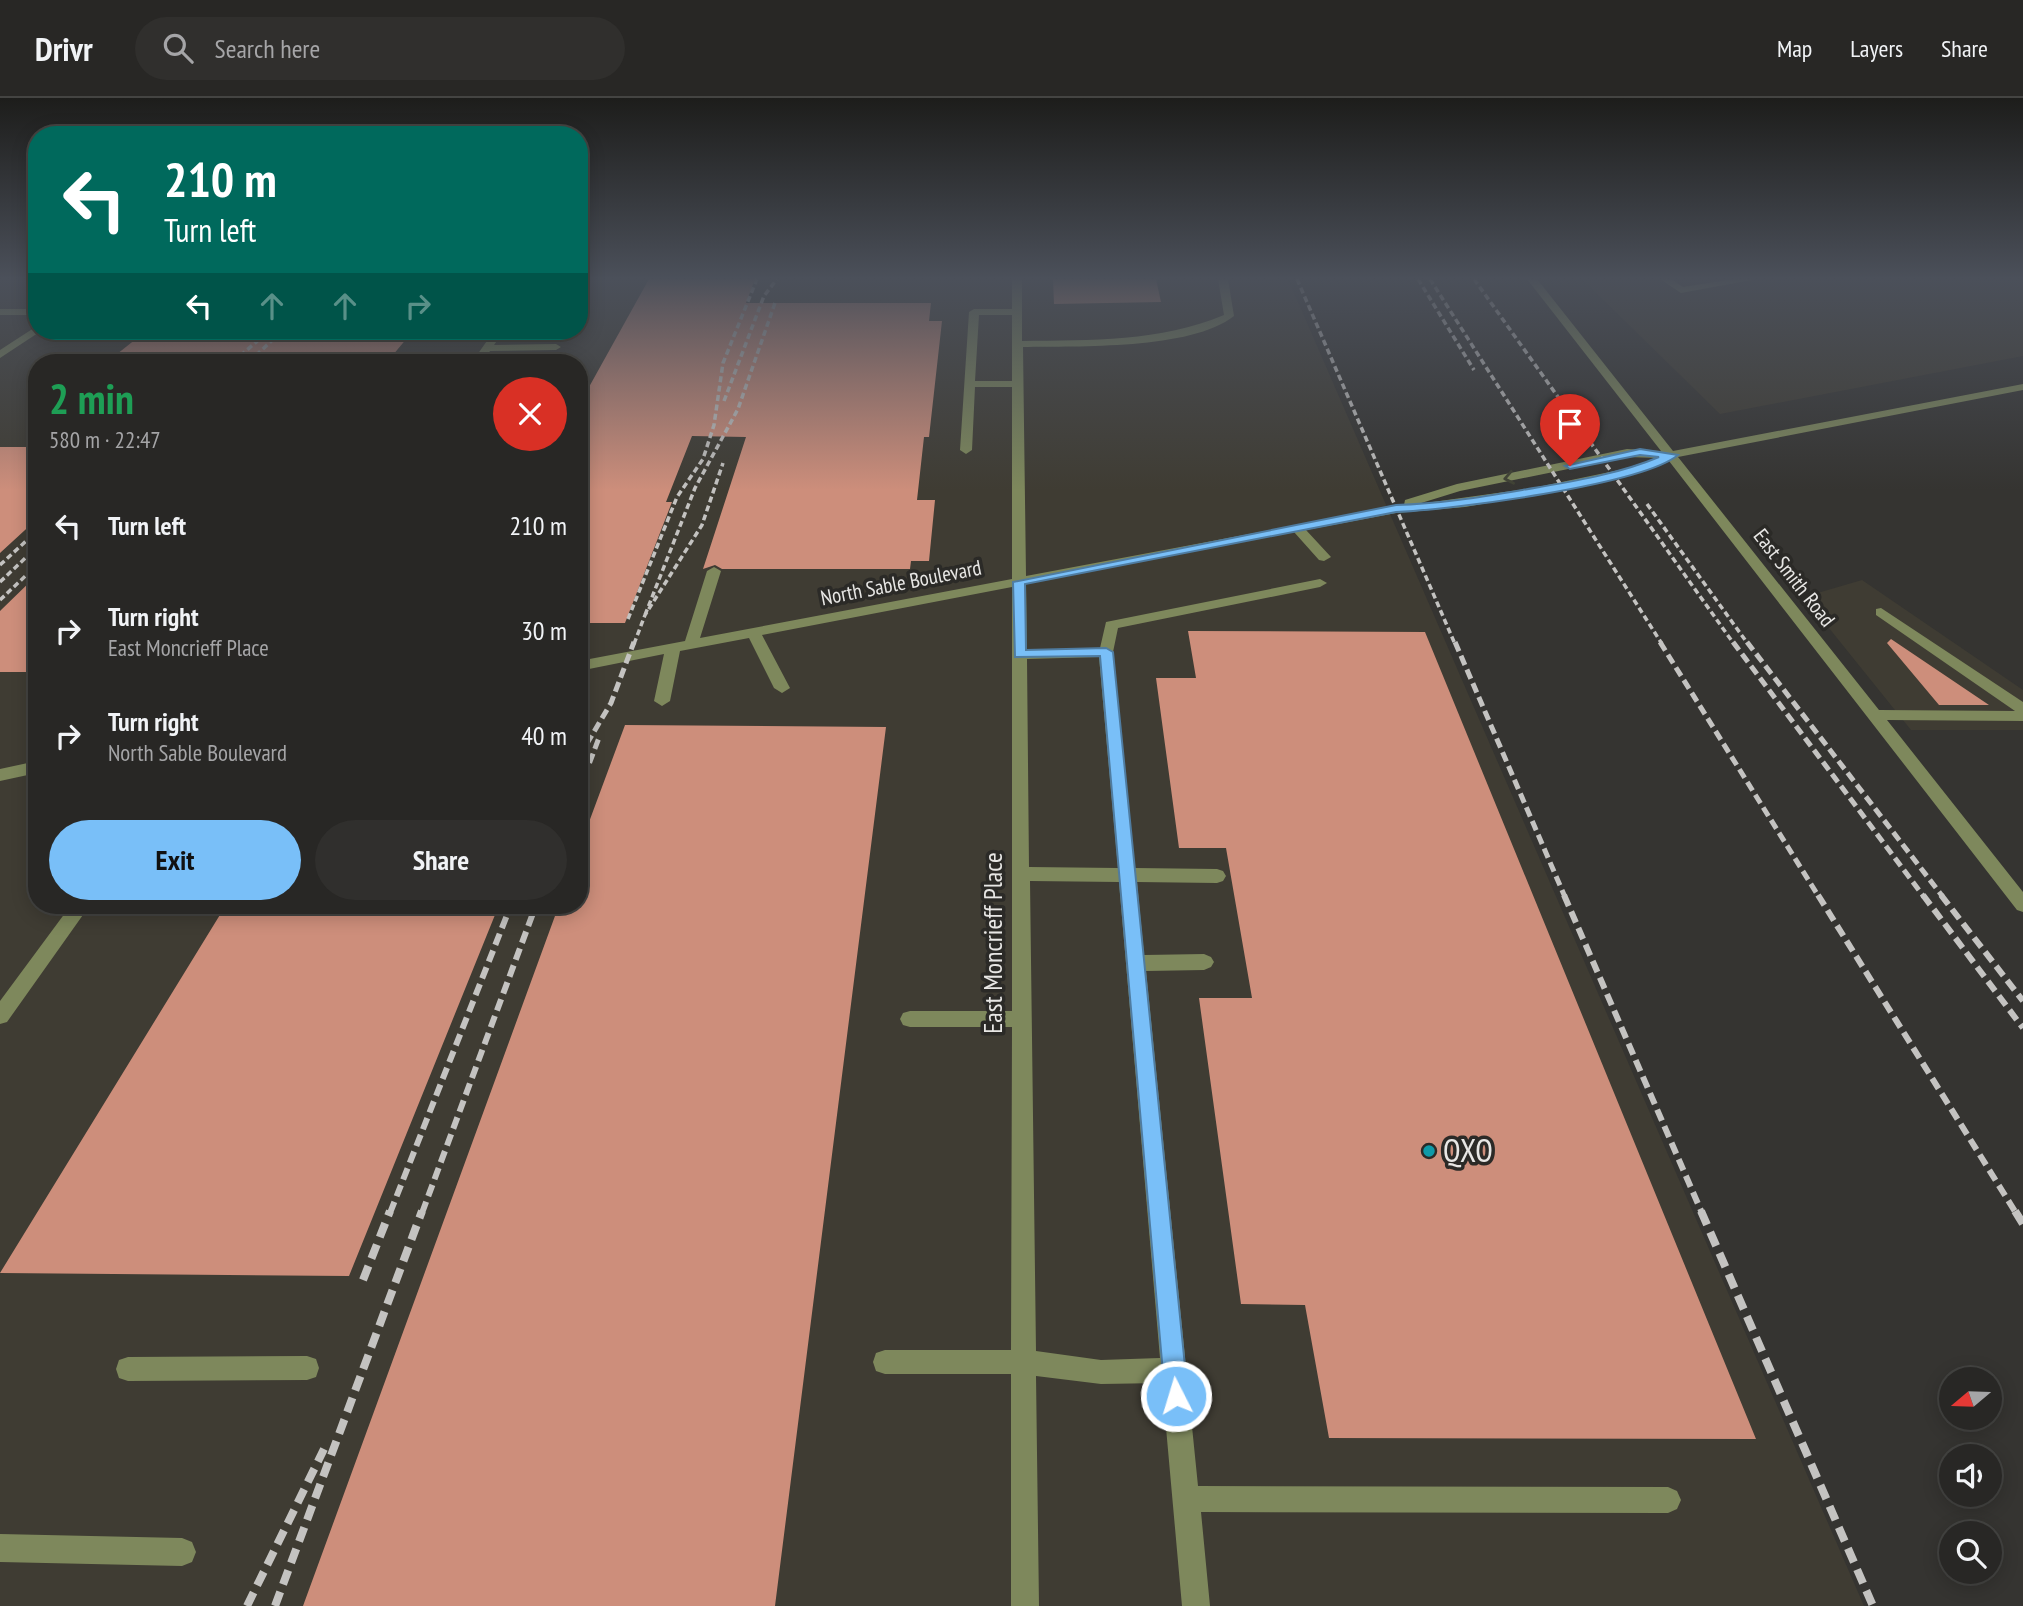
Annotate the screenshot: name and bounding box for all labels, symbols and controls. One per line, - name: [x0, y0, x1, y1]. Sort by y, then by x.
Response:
- search box: [135, 17, 625, 80]
- text: Drivr: [35, 27, 93, 70]
- icon: search: [159, 29, 197, 67]
- text: Search here: [215, 32, 320, 65]
- text: Map: [1777, 33, 1812, 64]
- text: Layers: [1850, 33, 1903, 64]
- text: Share: [1941, 33, 1988, 64]
- text: 210 m: [164, 147, 277, 211]
- icon: left: [49, 154, 140, 245]
- text: Turn left: [164, 209, 256, 251]
- icon: left: [180, 287, 218, 325]
- icon: ahead: [253, 287, 291, 325]
- icon: ahead: [326, 287, 364, 325]
- icon: right: [399, 287, 437, 325]
- text: 2 min: [49, 371, 134, 426]
- button: close: [493, 377, 567, 451]
- pin: [1540, 394, 1600, 466]
- icon: arrive: [1551, 405, 1589, 443]
- text: 580 m · 22:47: [49, 425, 161, 454]
- one-way arrow: [1503, 470, 1515, 485]
- icon: left: [49, 507, 87, 545]
- text: Turn left: [108, 509, 186, 542]
- text: 210 m: [509, 509, 567, 542]
- street label: East Smith Road: [1748, 523, 1841, 632]
- street label: North Sable Boulevard: [818, 554, 984, 611]
- text: Turn right: [108, 600, 199, 633]
- icon: right: [49, 612, 87, 650]
- text: 30 m: [521, 614, 567, 647]
- text: East Moncrieff Place: [108, 633, 269, 662]
- text: Turn right: [108, 705, 199, 738]
- icon: right: [49, 717, 87, 755]
- text: 40 m: [521, 719, 567, 752]
- text: North Sable Boulevard: [108, 738, 287, 767]
- button: Exit: [49, 820, 301, 900]
- button: Share: [315, 820, 567, 900]
- street label: East Moncrieff Place: [976, 852, 1009, 1034]
- place label: QXO: [1443, 1129, 1493, 1171]
- marker: QXO: [1421, 1143, 1437, 1159]
- position arrow: [1139, 1359, 1213, 1433]
- north arrow: [1939, 1367, 2002, 1430]
- map controls: [1939, 1367, 2002, 1584]
- button: sound: [1939, 1444, 2002, 1507]
- button: search: [1939, 1521, 2002, 1584]

